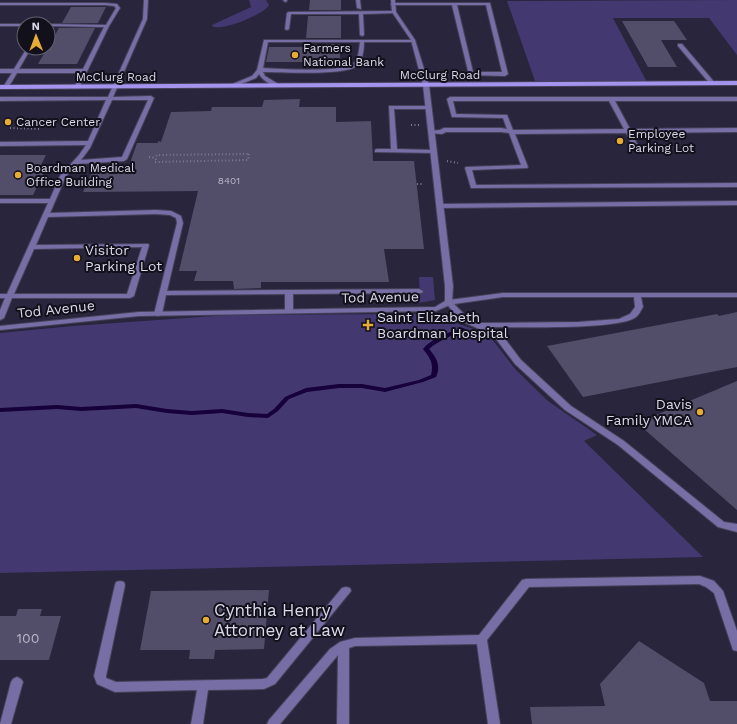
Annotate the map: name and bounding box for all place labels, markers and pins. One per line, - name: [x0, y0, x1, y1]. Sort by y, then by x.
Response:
- place label: Farmers National Bank: [303, 41, 384, 69]
- marker: Farmers National Bank: [290, 50, 300, 60]
- place label: Cancer Center: [16, 115, 100, 129]
- marker: Cancer Center: [3, 117, 13, 127]
- place label: Employee Parking Lot: [628, 127, 694, 155]
- marker: Employee Parking Lot: [615, 136, 625, 146]
- place label: Boardman Medical Office Building: [26, 161, 135, 189]
- marker: Boardman Medical Office Building: [13, 170, 23, 180]
- place label: Visitor Parking Lot: [85, 242, 162, 274]
- marker: Visitor Parking Lot: [72, 253, 82, 263]
- place label: Saint Elizabeth Boardman Hospital: [377, 309, 509, 341]
- marker: Saint Elizabeth Boardman Hospital: [362, 319, 374, 331]
- place label: Davis Family YMCA: [606, 396, 692, 428]
- marker: Davis Family YMCA: [695, 407, 705, 417]
- place label: Cynthia Henry Attorney at Law: [214, 600, 345, 640]
- marker: Cynthia Henry Attorney at Law: [201, 615, 211, 625]

